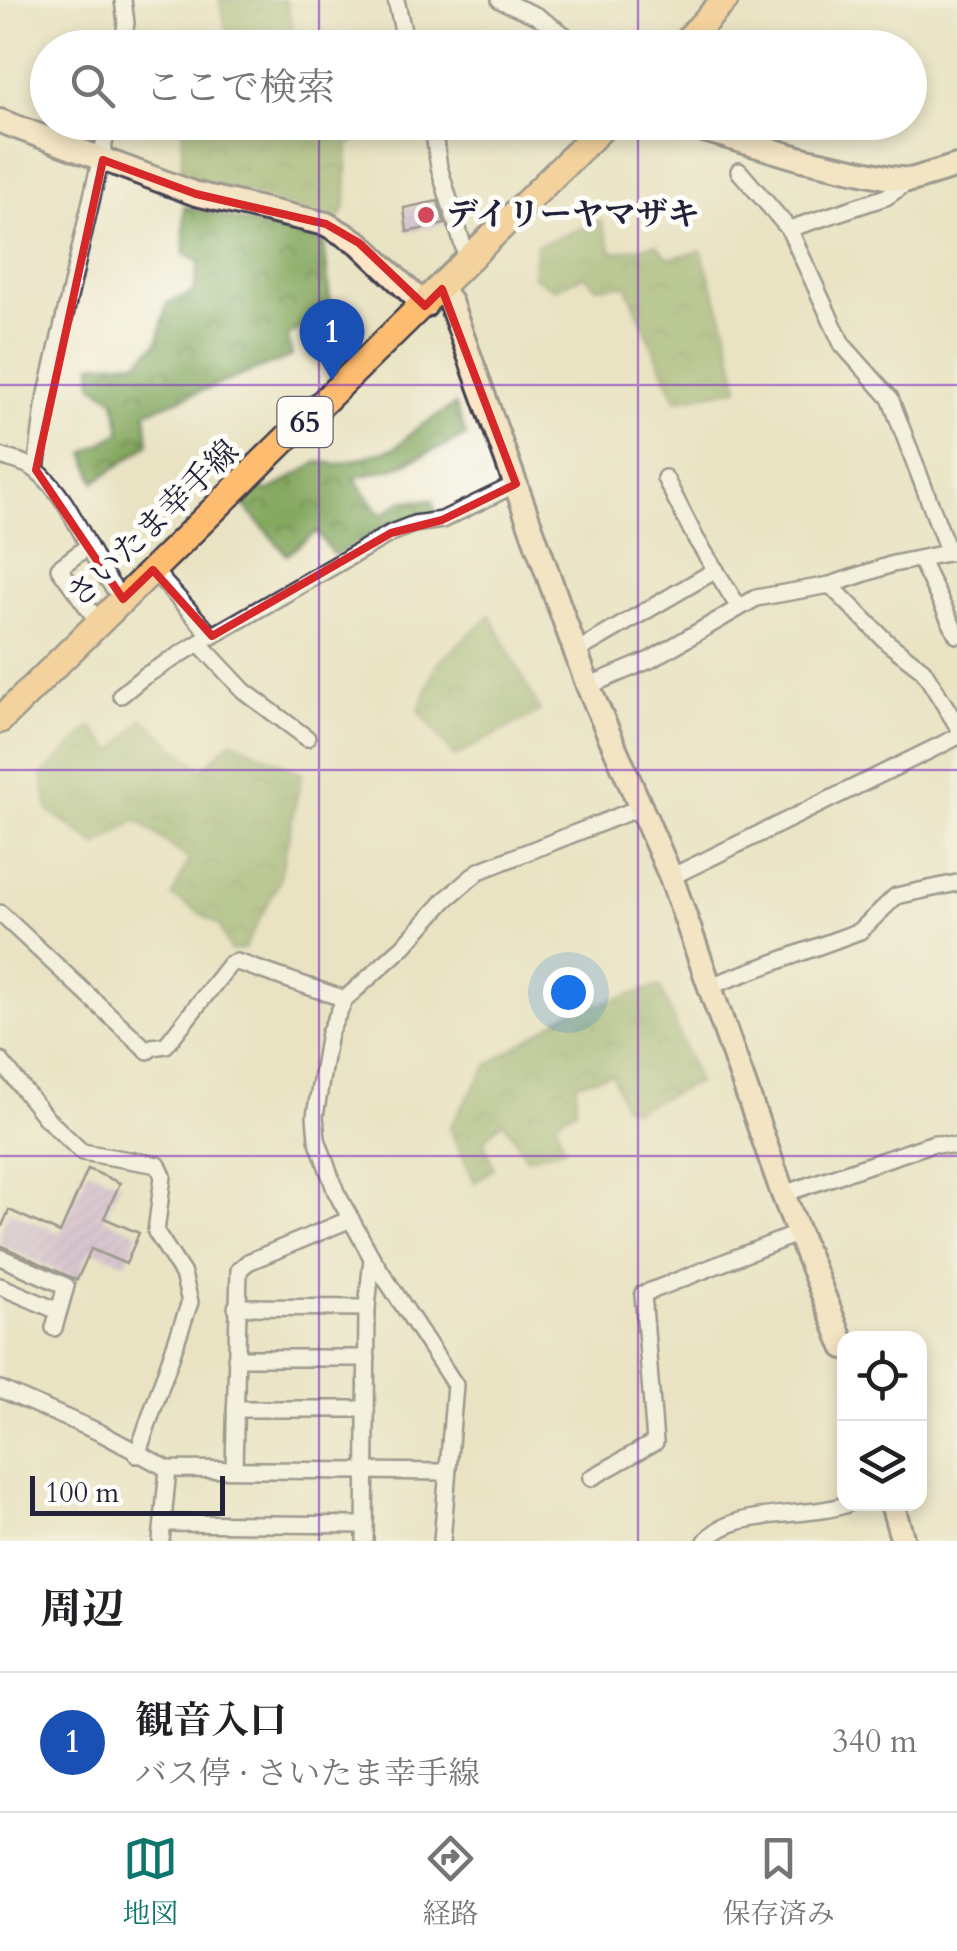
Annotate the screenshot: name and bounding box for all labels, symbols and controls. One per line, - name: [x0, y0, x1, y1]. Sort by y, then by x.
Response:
- search box: [30, 30, 927, 140]
- icon: search: [65, 58, 120, 113]
- text: ここで検索: [145, 62, 335, 114]
- place label: デイリーヤマザキ: [446, 193, 700, 237]
- marker: デイリーヤマザキ: [415, 204, 437, 226]
- pin: 1: [300, 298, 364, 381]
- road number: 65: [278, 397, 332, 447]
- street label: さいたま幸手線: [57, 430, 249, 618]
- your location: [543, 967, 594, 1018]
- map controls: [837, 1331, 927, 1511]
- button: locate: [837, 1331, 927, 1421]
- button: layers: [837, 1421, 927, 1511]
- scale bar: [30, 1471, 225, 1516]
- text: 100 m: [45, 1474, 119, 1512]
- text: 周辺: [40, 1581, 124, 1638]
- text: 観音入口: [135, 1695, 287, 1747]
- text: 1: [64, 1720, 81, 1764]
- text: 340 m: [832, 1720, 917, 1764]
- text: バス停 · さいたま幸手線: [135, 1752, 480, 1796]
- tab: 地図: [122, 1831, 178, 1933]
- tab: 経路: [422, 1831, 479, 1933]
- tab: 保存済み: [723, 1831, 835, 1933]

